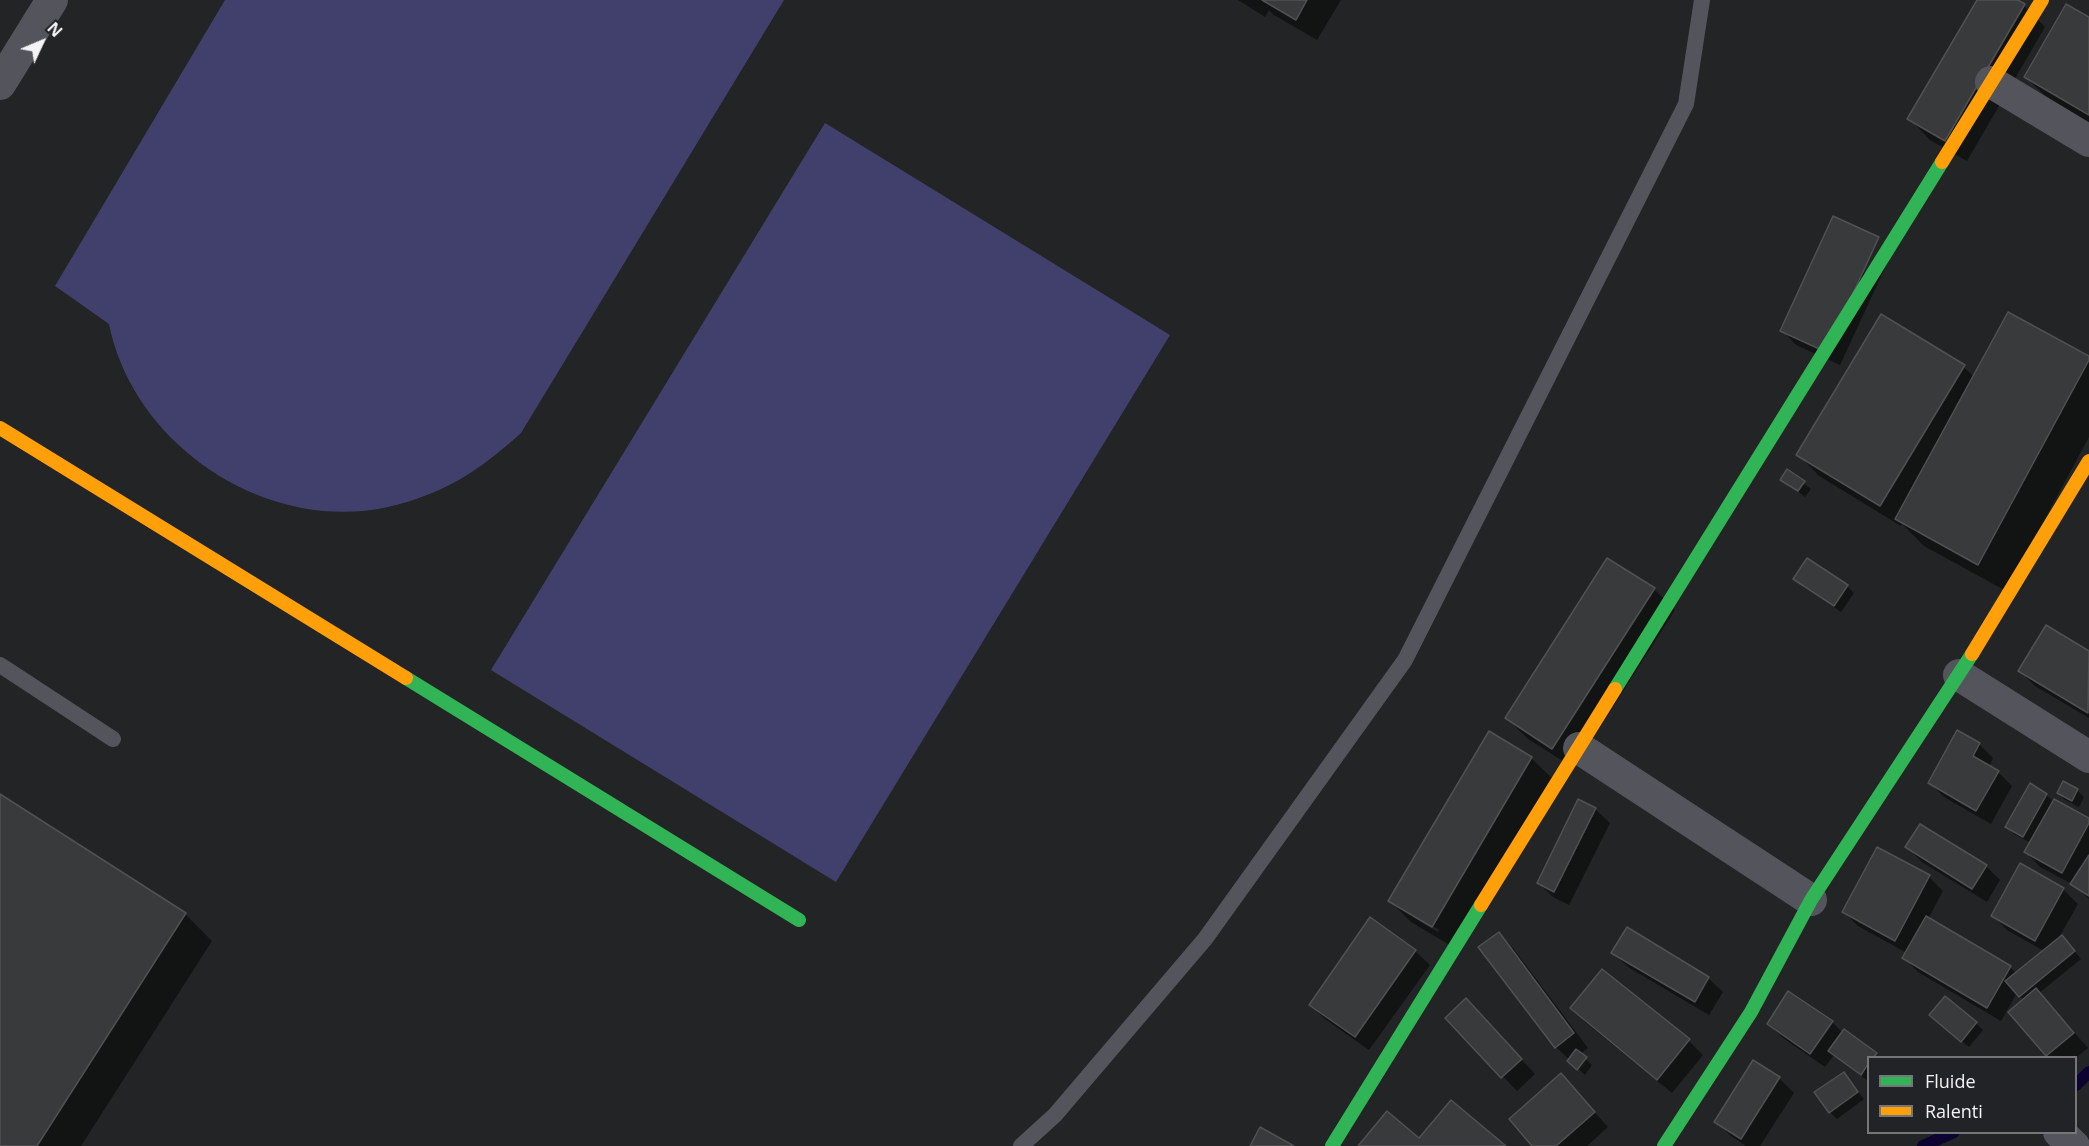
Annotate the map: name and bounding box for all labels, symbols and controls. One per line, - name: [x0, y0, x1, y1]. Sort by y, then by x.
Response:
- north arrow: [12, 12, 72, 72]
- text: N: [43, 17, 67, 42]
- legend: [1867, 1056, 2077, 1134]
- text: Fluide: [1925, 1069, 1976, 1093]
- text: Ralenti: [1925, 1099, 1983, 1123]

